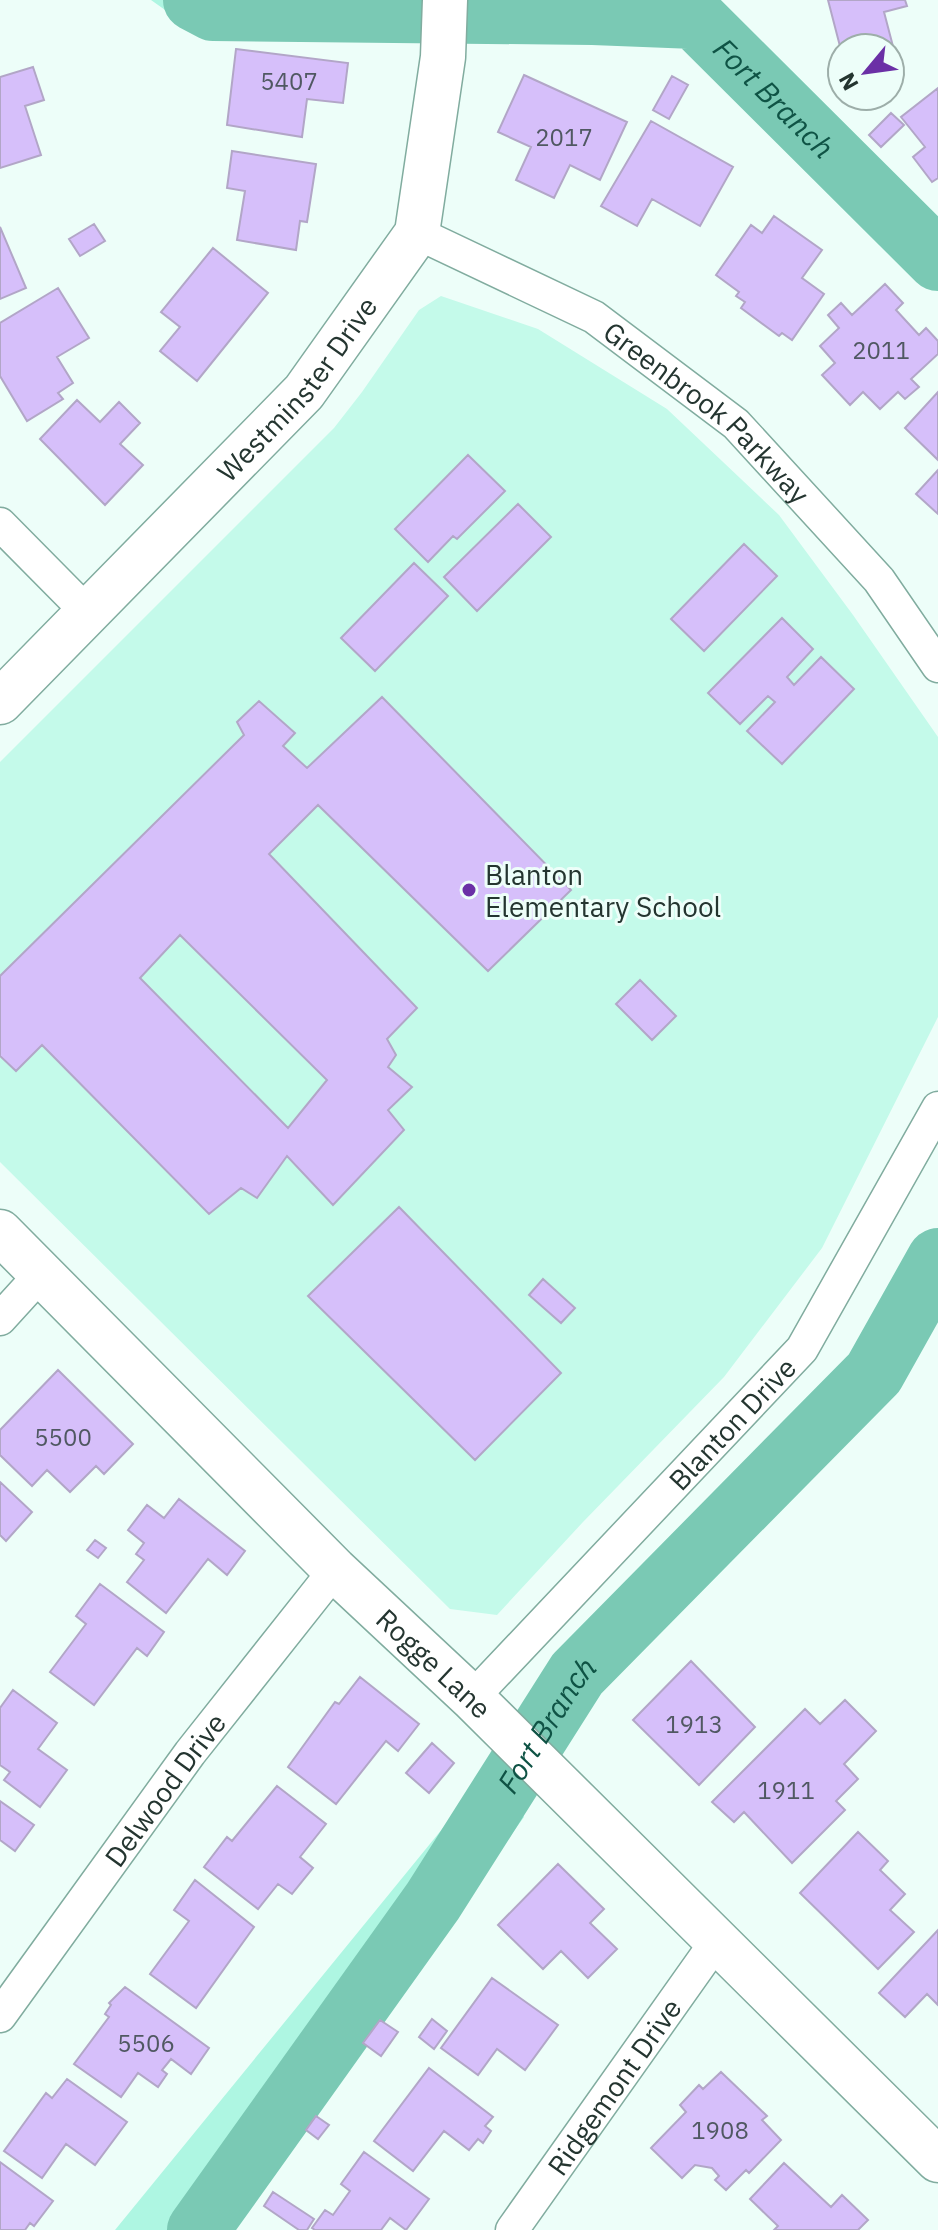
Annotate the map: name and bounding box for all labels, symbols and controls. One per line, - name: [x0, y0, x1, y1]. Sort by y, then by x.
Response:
- water label: Fort Branch: [706, 29, 843, 166]
- north arrow: [826, 32, 906, 112]
- house number: 5407: [260, 65, 318, 97]
- text: N: [832, 68, 865, 96]
- house number: 2017: [535, 121, 593, 153]
- street label: Westminster Drive: [208, 289, 385, 489]
- street label: Greenbrook Parkway: [596, 312, 818, 511]
- house number: 2011: [852, 334, 910, 366]
- place label: Blanton Elementary School: [485, 856, 721, 925]
- marker: Blanton Elementary School: [460, 881, 478, 899]
- street label: Blanton Drive: [660, 1349, 803, 1498]
- house number: 5500: [34, 1421, 92, 1453]
- street label: Rogge Lane: [369, 1600, 500, 1726]
- water label: Fort Branch: [487, 1647, 604, 1800]
- street label: Delwood Drive: [96, 1705, 234, 1874]
- house number: 1913: [665, 1708, 723, 1740]
- house number: 1911: [757, 1774, 815, 1806]
- street label: Ridgemont Drive: [538, 1991, 689, 2182]
- house number: 5506: [117, 2027, 175, 2059]
- house number: 1908: [691, 2114, 749, 2146]

